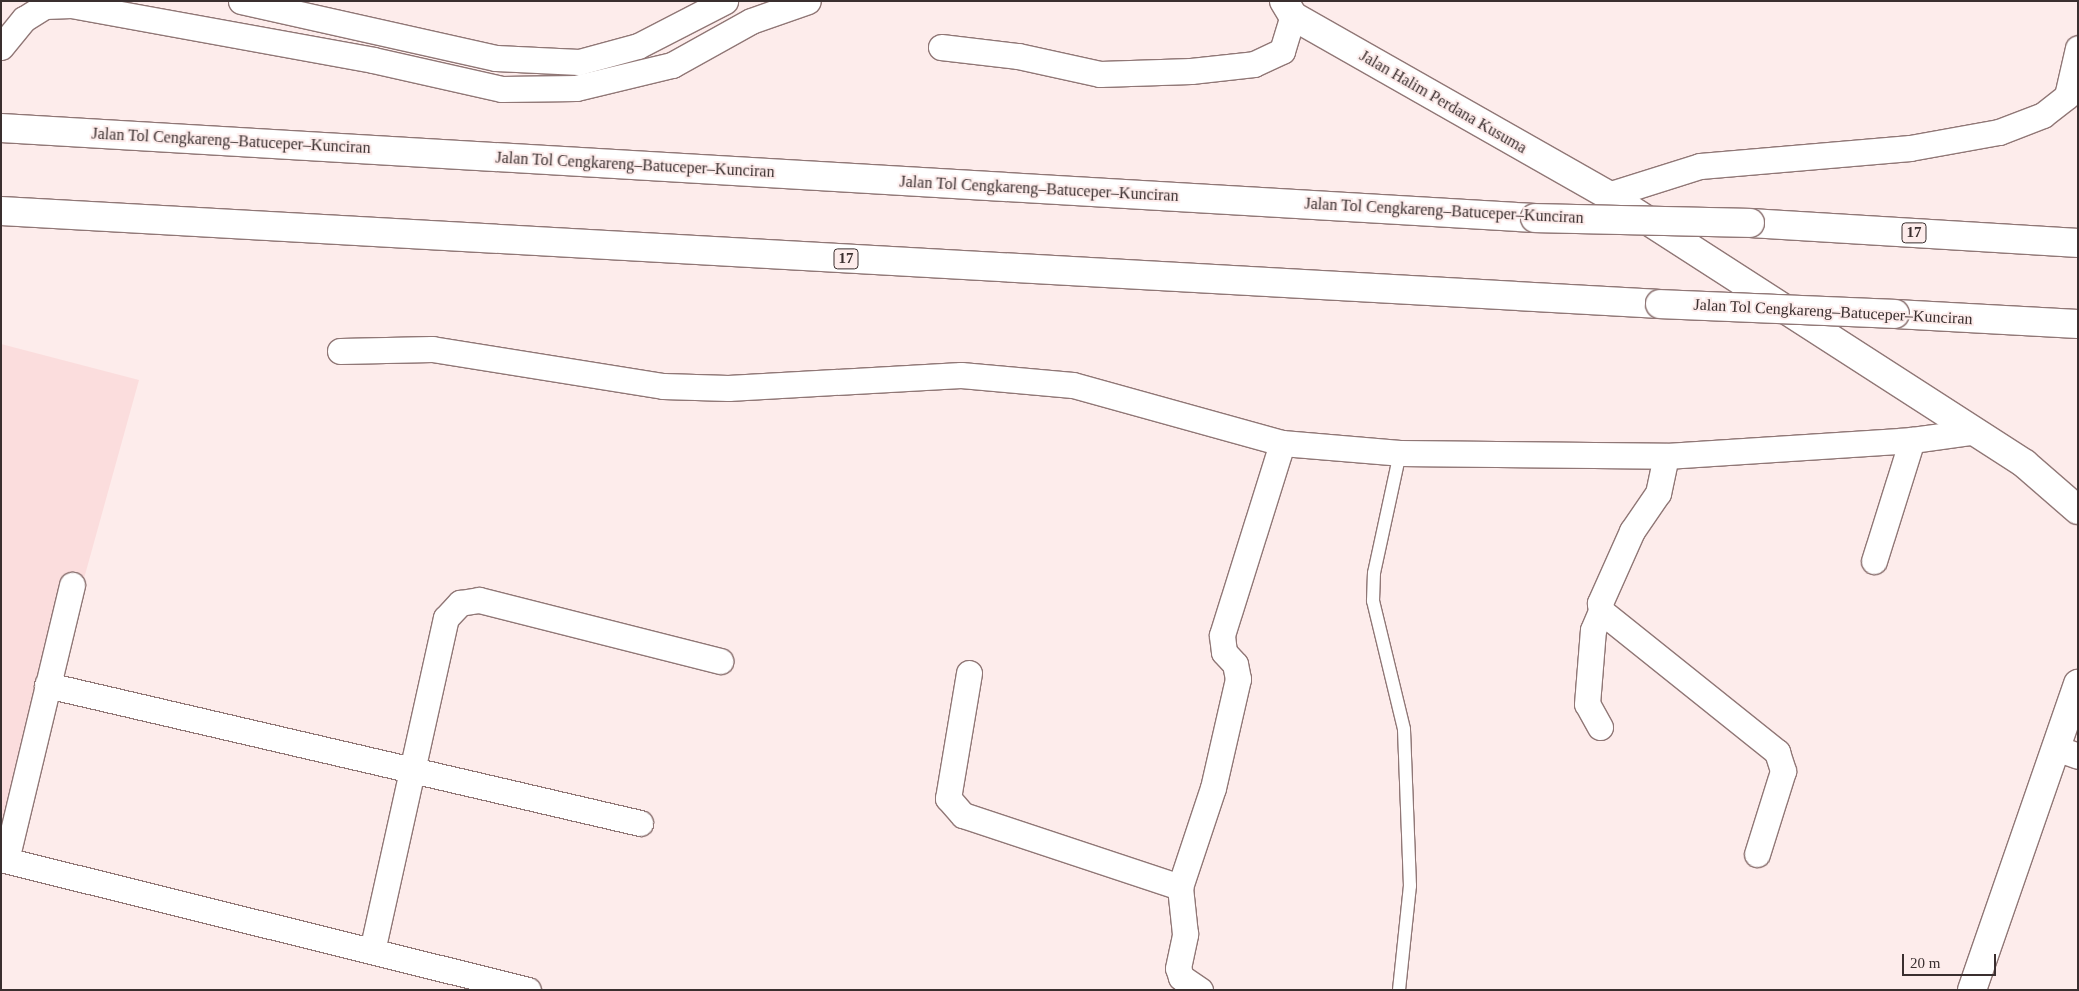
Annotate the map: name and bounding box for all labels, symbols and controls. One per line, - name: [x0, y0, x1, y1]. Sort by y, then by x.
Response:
- street label: Jalan Halim Perdana Kusuma: [1356, 46, 1530, 158]
- street label: Jalan Tol Cengkareng–Batuceper–Kunciran: [91, 124, 371, 158]
- street label: Jalan Tol Cengkareng–Batuceper–Kunciran: [495, 148, 775, 182]
- street label: Jalan Tol Cengkareng–Batuceper–Kunciran: [899, 172, 1179, 206]
- street label: Jalan Tol Cengkareng–Batuceper–Kunciran: [1304, 194, 1584, 228]
- road number: 17: [1902, 220, 1926, 246]
- road number: 17: [834, 246, 858, 272]
- street label: Jalan Tol Cengkareng–Batuceper–Kunciran: [1693, 295, 1973, 329]
- scale bar: [1904, 944, 1998, 976]
- text: 20 m: [1910, 955, 1940, 971]

